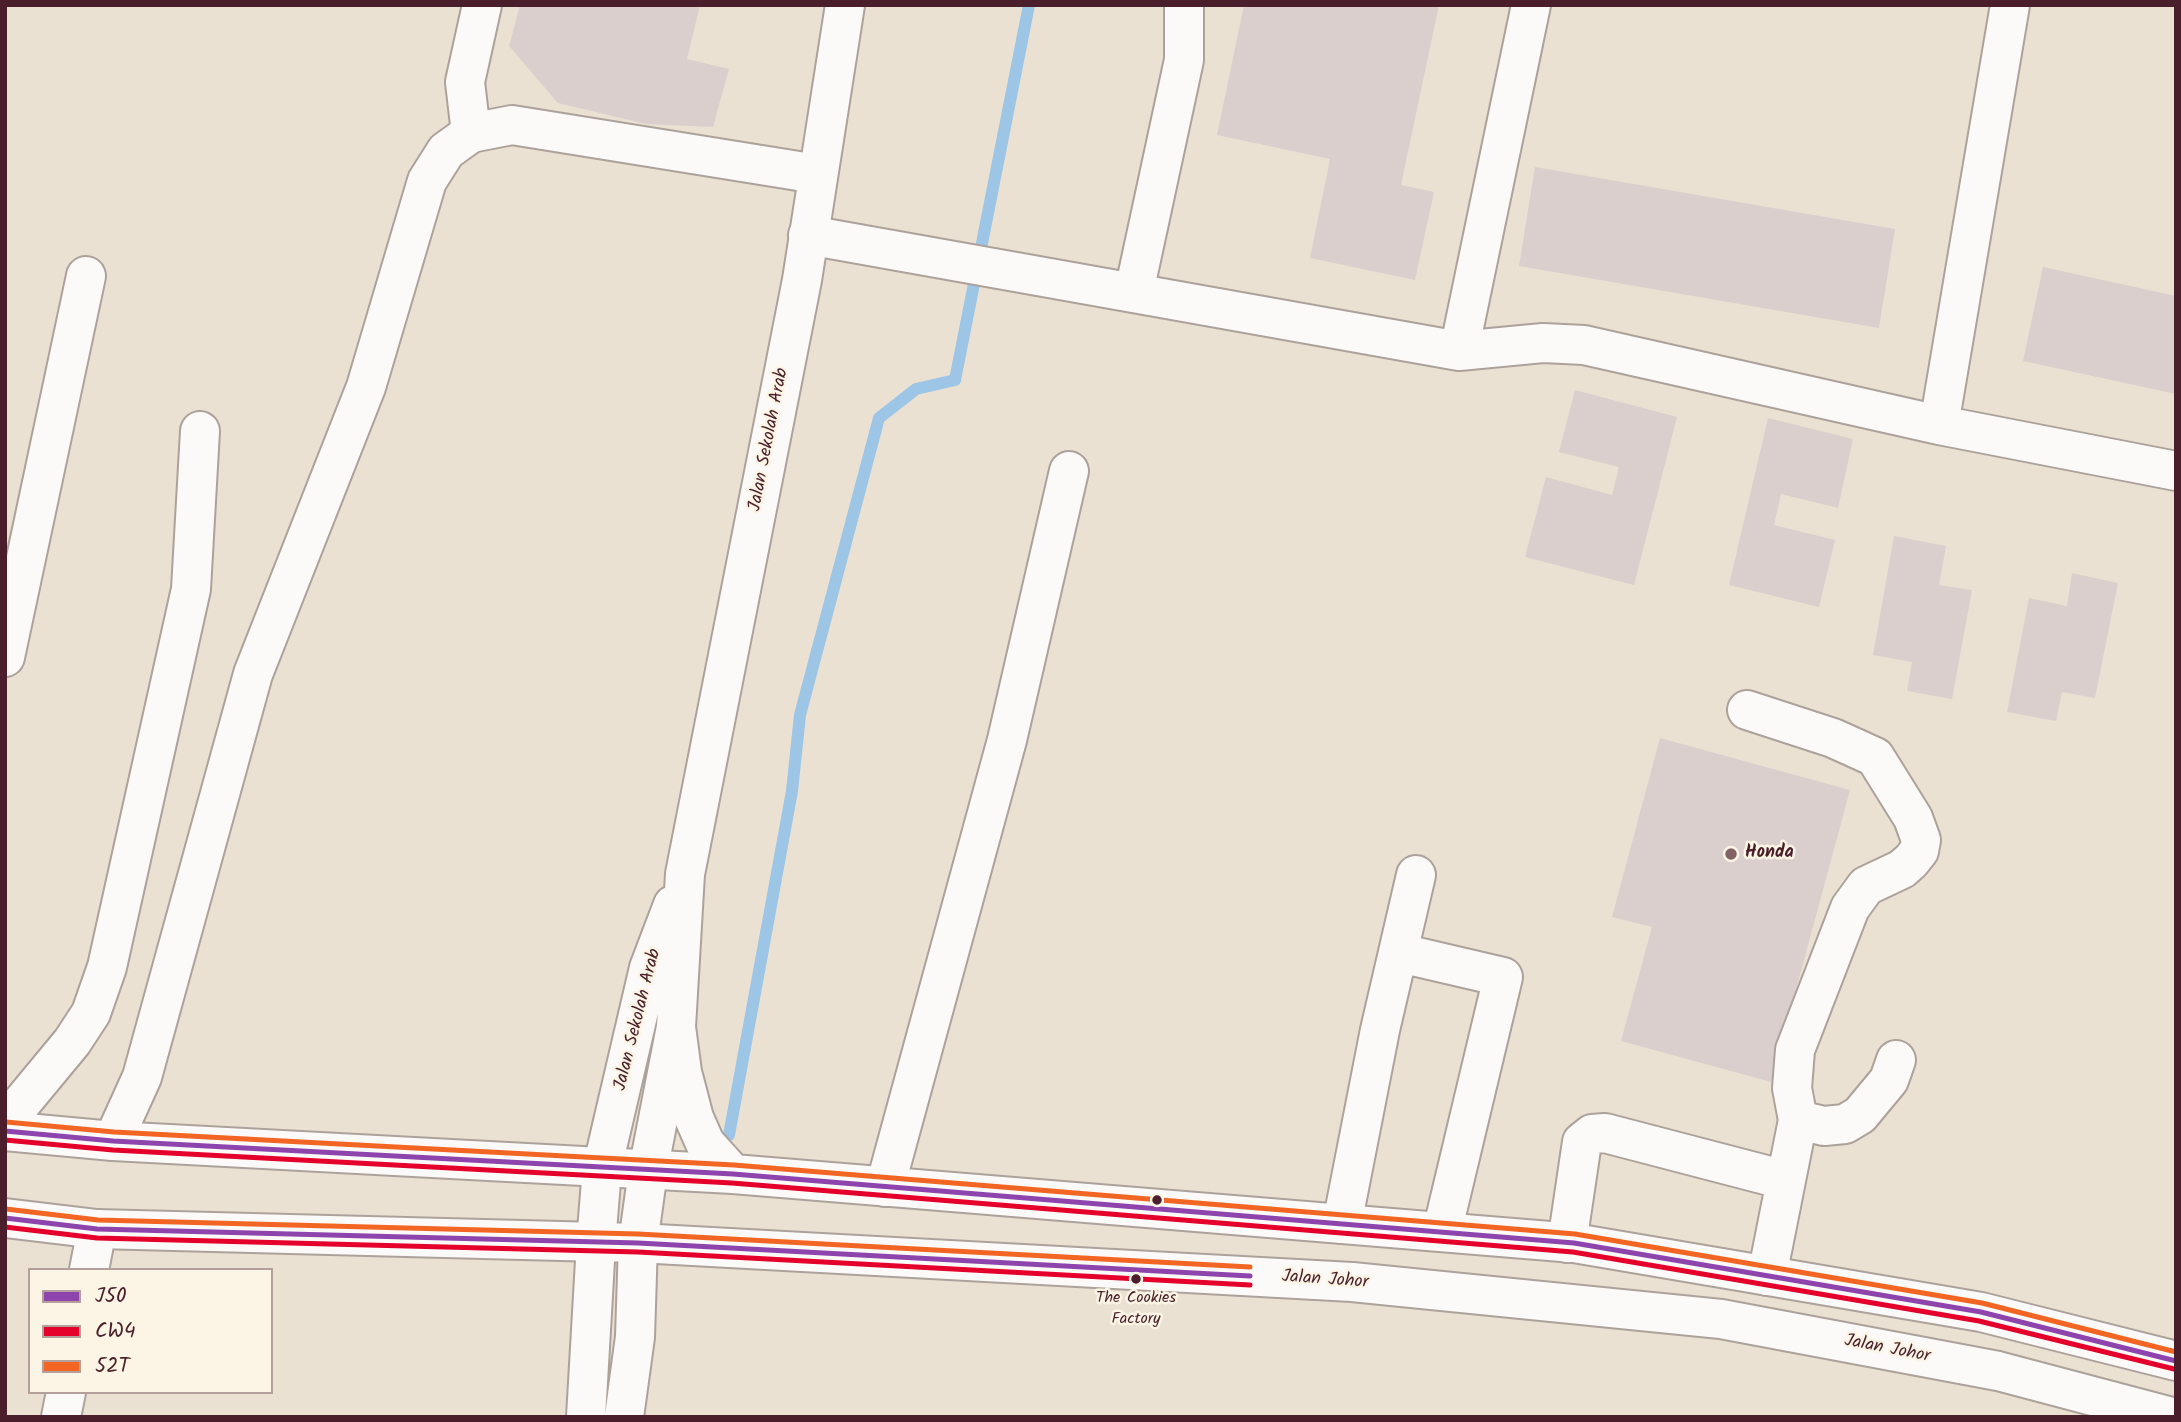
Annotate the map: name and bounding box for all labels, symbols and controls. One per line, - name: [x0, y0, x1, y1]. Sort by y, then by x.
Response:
- street label: Jalan Sekolah Arab: [746, 367, 794, 513]
- place label: Honda: [1745, 843, 1794, 865]
- marker: Honda: [1723, 846, 1739, 862]
- street label: Jalan Sekolah Arab: [611, 947, 667, 1093]
- unlabelled marker: [1150, 1193, 1164, 1207]
- street label: Jalan Johor: [1281, 1267, 1369, 1295]
- legend: [28, 1268, 273, 1394]
- marker: The Cookies Factory: [1129, 1272, 1143, 1286]
- text: J50: [95, 1280, 127, 1313]
- place label: The Cookies Factory: [1096, 1289, 1176, 1327]
- text: CW4: [95, 1315, 136, 1348]
- street label: Jalan Johor: [1842, 1331, 1932, 1369]
- text: 52T: [95, 1350, 130, 1383]

